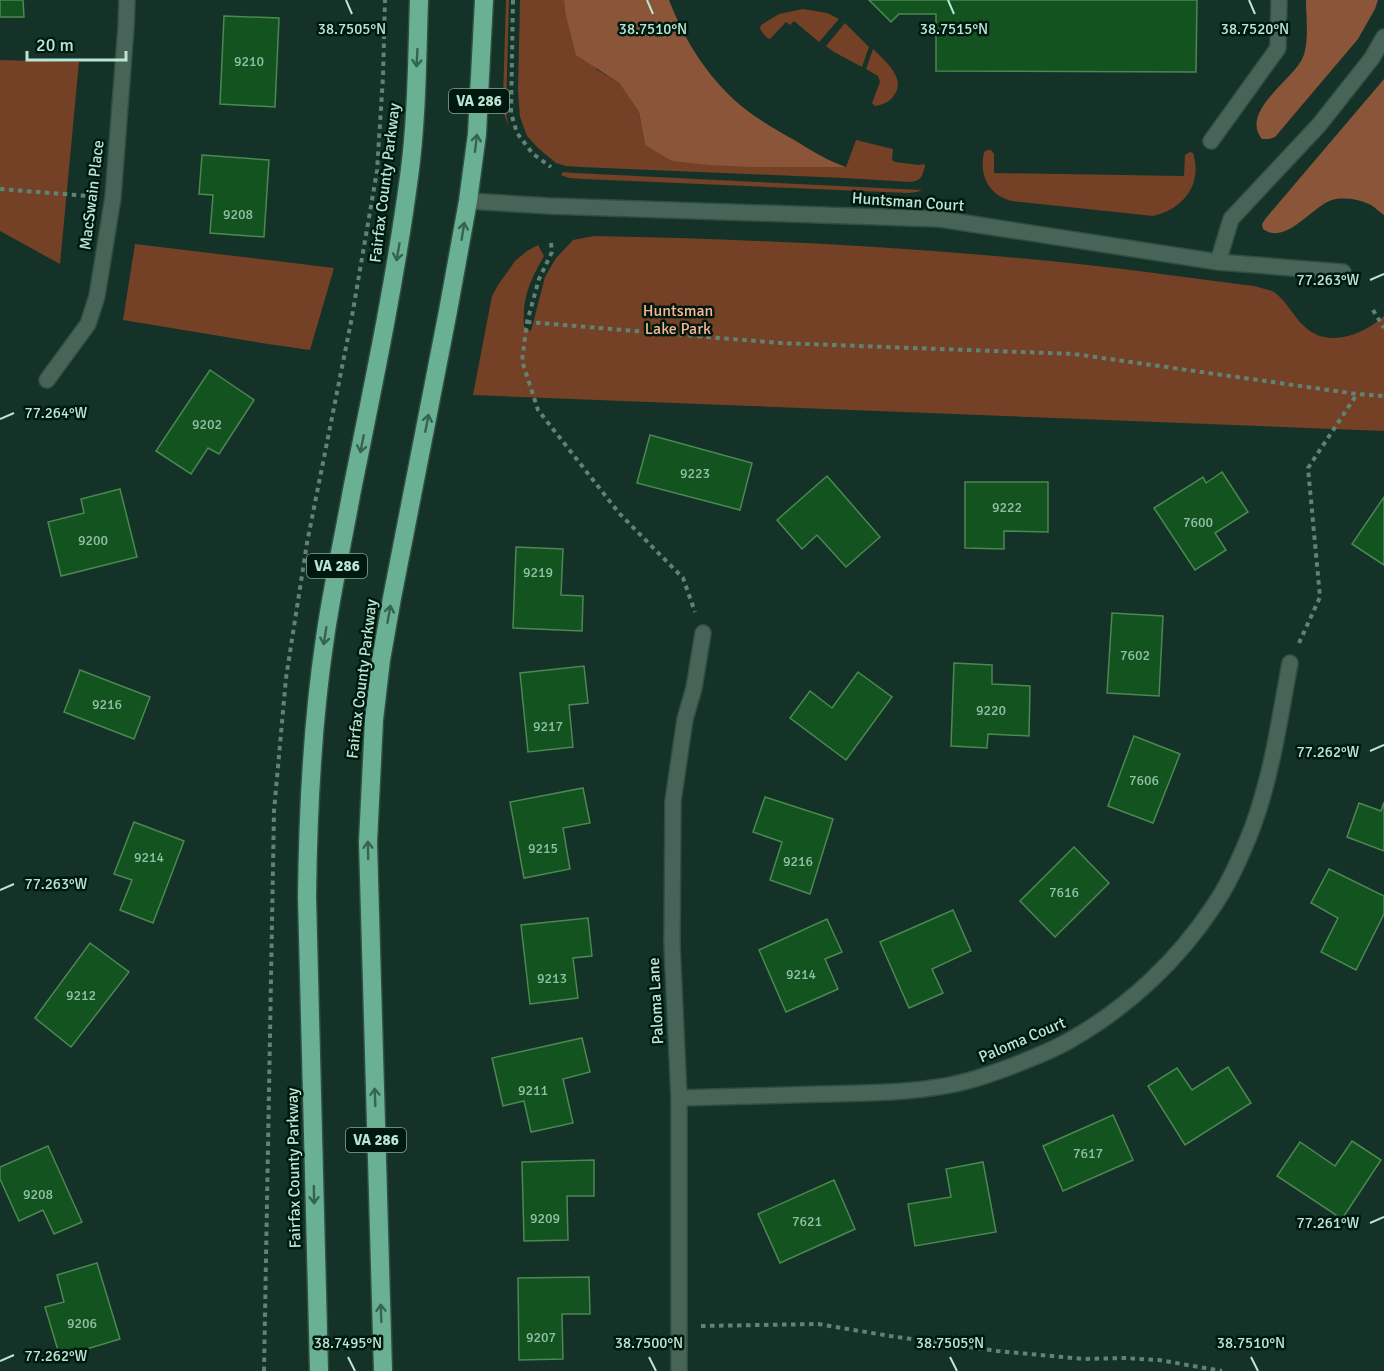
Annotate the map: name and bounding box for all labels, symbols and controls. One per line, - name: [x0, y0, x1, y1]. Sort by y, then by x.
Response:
- text: 38.7505°N: [318, 20, 386, 38]
- text: 38.7510°N: [619, 20, 687, 38]
- text: 38.7515°N: [920, 20, 988, 38]
- text: 38.7520°N: [1221, 20, 1289, 38]
- scale bar: [27, 24, 126, 62]
- text: 20 m: [36, 34, 74, 56]
- one-way arrow: [412, 48, 423, 68]
- house number: 9210: [234, 53, 264, 70]
- road number: VA 286: [449, 89, 509, 113]
- street label: Fairfax County Parkway: [365, 102, 405, 264]
- one-way arrow: [470, 133, 481, 153]
- street label: MacSwain Place: [75, 139, 109, 251]
- street label: Huntsman Court: [851, 188, 965, 216]
- house number: 9208: [223, 206, 253, 223]
- one-way arrow: [458, 222, 469, 241]
- one-way arrow: [392, 242, 403, 262]
- text: 77.263°W: [1297, 271, 1360, 289]
- park label: Huntsman Lake Park: [643, 301, 713, 339]
- text: 77.264°W: [25, 404, 88, 422]
- one-way arrow: [422, 413, 433, 433]
- house number: 9202: [192, 416, 222, 433]
- one-way arrow: [355, 434, 367, 453]
- house number: 9223: [680, 465, 710, 482]
- house number: 9222: [992, 499, 1022, 516]
- house number: 7600: [1183, 514, 1213, 531]
- house number: 9200: [78, 532, 108, 549]
- road number: VA 286: [307, 554, 367, 578]
- house number: 9219: [523, 564, 553, 581]
- street label: Fairfax County Parkway: [342, 598, 382, 760]
- one-way arrow: [384, 604, 395, 624]
- one-way arrow: [320, 625, 331, 645]
- house number: 7602: [1120, 647, 1150, 664]
- house number: 9216: [92, 696, 122, 713]
- house number: 9220: [976, 702, 1006, 719]
- house number: 9217: [533, 718, 563, 735]
- text: 77.262°W: [1297, 743, 1360, 761]
- house number: 7606: [1129, 772, 1159, 789]
- one-way arrow: [362, 840, 374, 860]
- house number: 9215: [528, 840, 558, 857]
- house number: 9214: [134, 849, 165, 866]
- house number: 9216: [783, 853, 813, 870]
- text: 77.263°W: [25, 875, 88, 893]
- house number: 7616: [1049, 884, 1079, 901]
- street label: Paloma Lane: [644, 957, 668, 1045]
- house number: 9214: [786, 966, 817, 983]
- house number: 9213: [537, 970, 567, 987]
- house number: 9212: [66, 987, 96, 1004]
- street label: Paloma Court: [976, 1013, 1069, 1067]
- house number: 9211: [518, 1082, 548, 1099]
- street label: Fairfax County Parkway: [283, 1087, 305, 1248]
- one-way arrow: [369, 1087, 380, 1107]
- road number: VA 286: [346, 1128, 406, 1152]
- house number: 7617: [1073, 1145, 1103, 1162]
- one-way arrow: [309, 1184, 320, 1204]
- house number: 9208: [23, 1186, 53, 1203]
- house number: 9209: [530, 1210, 560, 1227]
- house number: 7621: [792, 1213, 822, 1230]
- text: 77.261°W: [1297, 1214, 1360, 1232]
- one-way arrow: [375, 1303, 387, 1323]
- house number: 9206: [67, 1315, 97, 1332]
- house number: 9207: [526, 1329, 556, 1346]
- text: 38.7495°N: [314, 1334, 382, 1352]
- text: 38.7500°N: [615, 1334, 683, 1352]
- text: 38.7505°N: [916, 1334, 984, 1352]
- text: 38.7510°N: [1217, 1334, 1285, 1352]
- text: 77.262°W: [25, 1347, 88, 1365]

